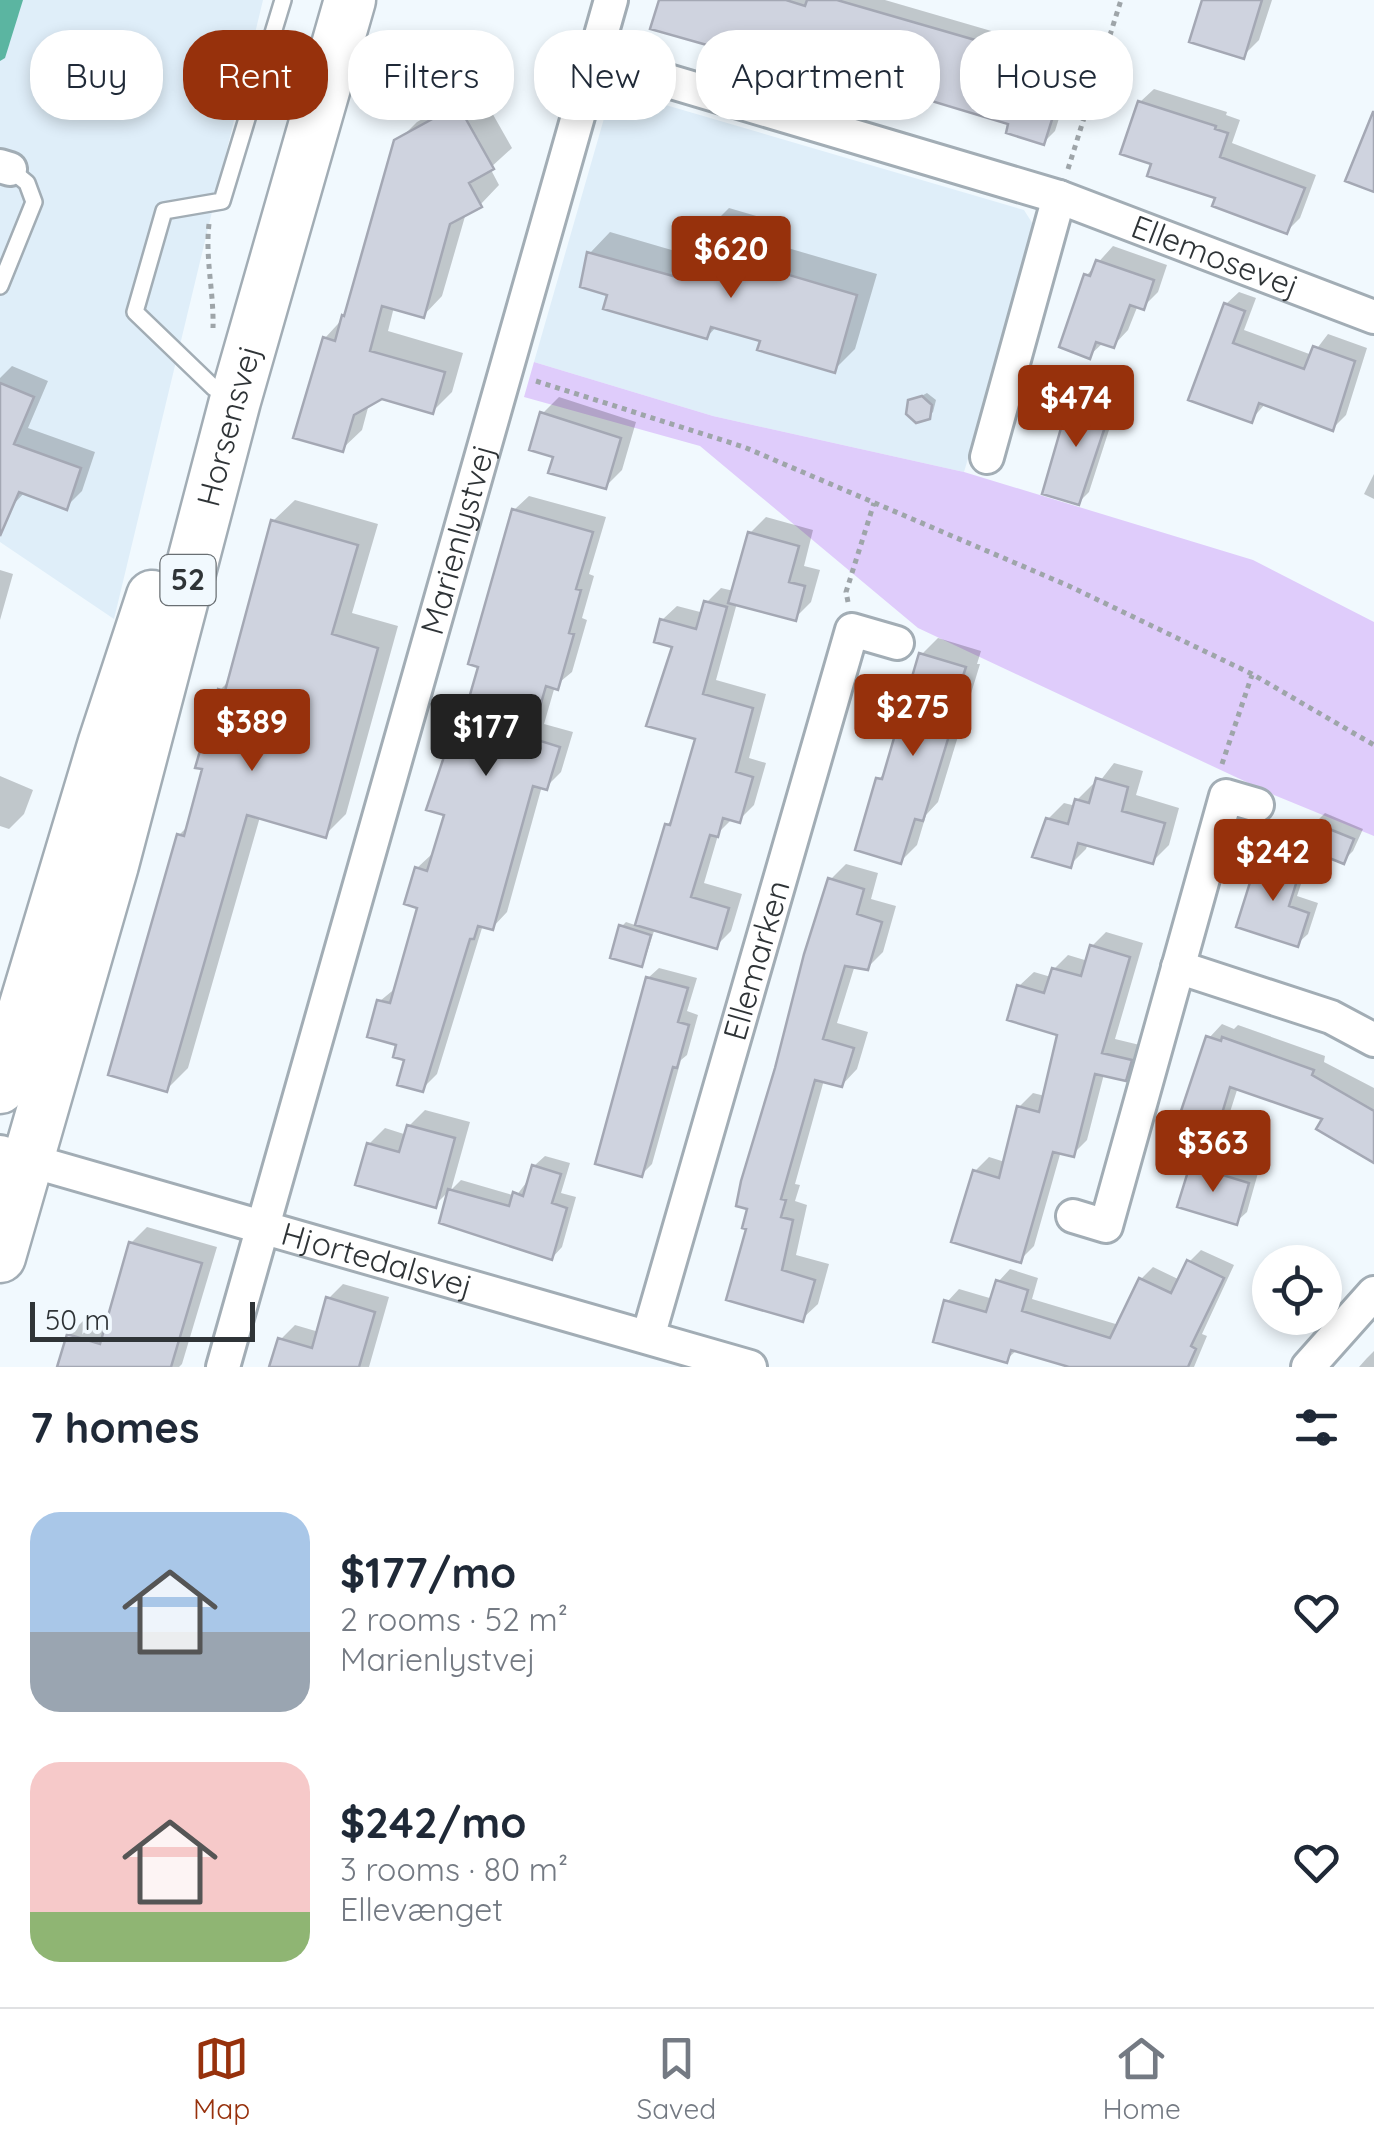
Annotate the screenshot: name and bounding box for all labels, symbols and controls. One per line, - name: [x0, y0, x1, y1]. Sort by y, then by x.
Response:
- chip: Buy: [30, 30, 163, 120]
- chip: Rent: [183, 30, 328, 120]
- chip: Filters: [348, 30, 514, 120]
- chip: New: [534, 30, 676, 120]
- chip: Apartment: [696, 30, 940, 120]
- chip: House: [960, 30, 1133, 120]
- street label: Ellemosevej: [1126, 206, 1305, 305]
- pin: $620: [672, 216, 790, 301]
- text: $620: [694, 228, 768, 268]
- street label: Horsensvej: [187, 341, 269, 510]
- pin: $474: [1017, 365, 1135, 450]
- text: $474: [1040, 377, 1112, 417]
- street label: Marienlystvej: [411, 440, 503, 639]
- road number: 52: [160, 555, 216, 605]
- pin: $275: [854, 674, 972, 759]
- text: $275: [876, 686, 950, 726]
- pin: $389: [193, 689, 311, 774]
- pin: $177: [427, 694, 545, 779]
- text: $389: [216, 701, 288, 741]
- text: $177: [453, 706, 519, 746]
- pin: $242: [1214, 819, 1332, 904]
- text: $242: [1236, 831, 1310, 871]
- street label: Ellemarken: [714, 875, 798, 1045]
- pin: $363: [1154, 1110, 1272, 1195]
- text: $363: [1177, 1122, 1249, 1162]
- street label: Hjortedalsvej: [277, 1213, 477, 1305]
- map controls: [1252, 1245, 1342, 1335]
- button: locate: [1252, 1245, 1342, 1335]
- scale bar: [30, 1297, 255, 1342]
- text: 50 m: [45, 1302, 110, 1337]
- icon: filters: [1289, 1400, 1344, 1455]
- text: 7 homes: [30, 1401, 199, 1454]
- text: $177/mo: [340, 1546, 516, 1599]
- icon: home: [110, 1552, 230, 1672]
- icon: heart: [1289, 1585, 1344, 1640]
- text: 2 rooms · 52 m²: [340, 1599, 568, 1639]
- text: Marienlystvej: [340, 1639, 536, 1679]
- text: $242/mo: [340, 1796, 526, 1849]
- icon: home: [110, 1802, 230, 1922]
- icon: heart: [1289, 1835, 1344, 1890]
- text: 3 rooms · 80 m²: [340, 1849, 568, 1889]
- text: Ellevænget: [340, 1889, 503, 1929]
- tab: Map: [193, 2031, 250, 2126]
- tab: Saved: [636, 2031, 716, 2126]
- tab: Home: [1102, 2031, 1181, 2126]

